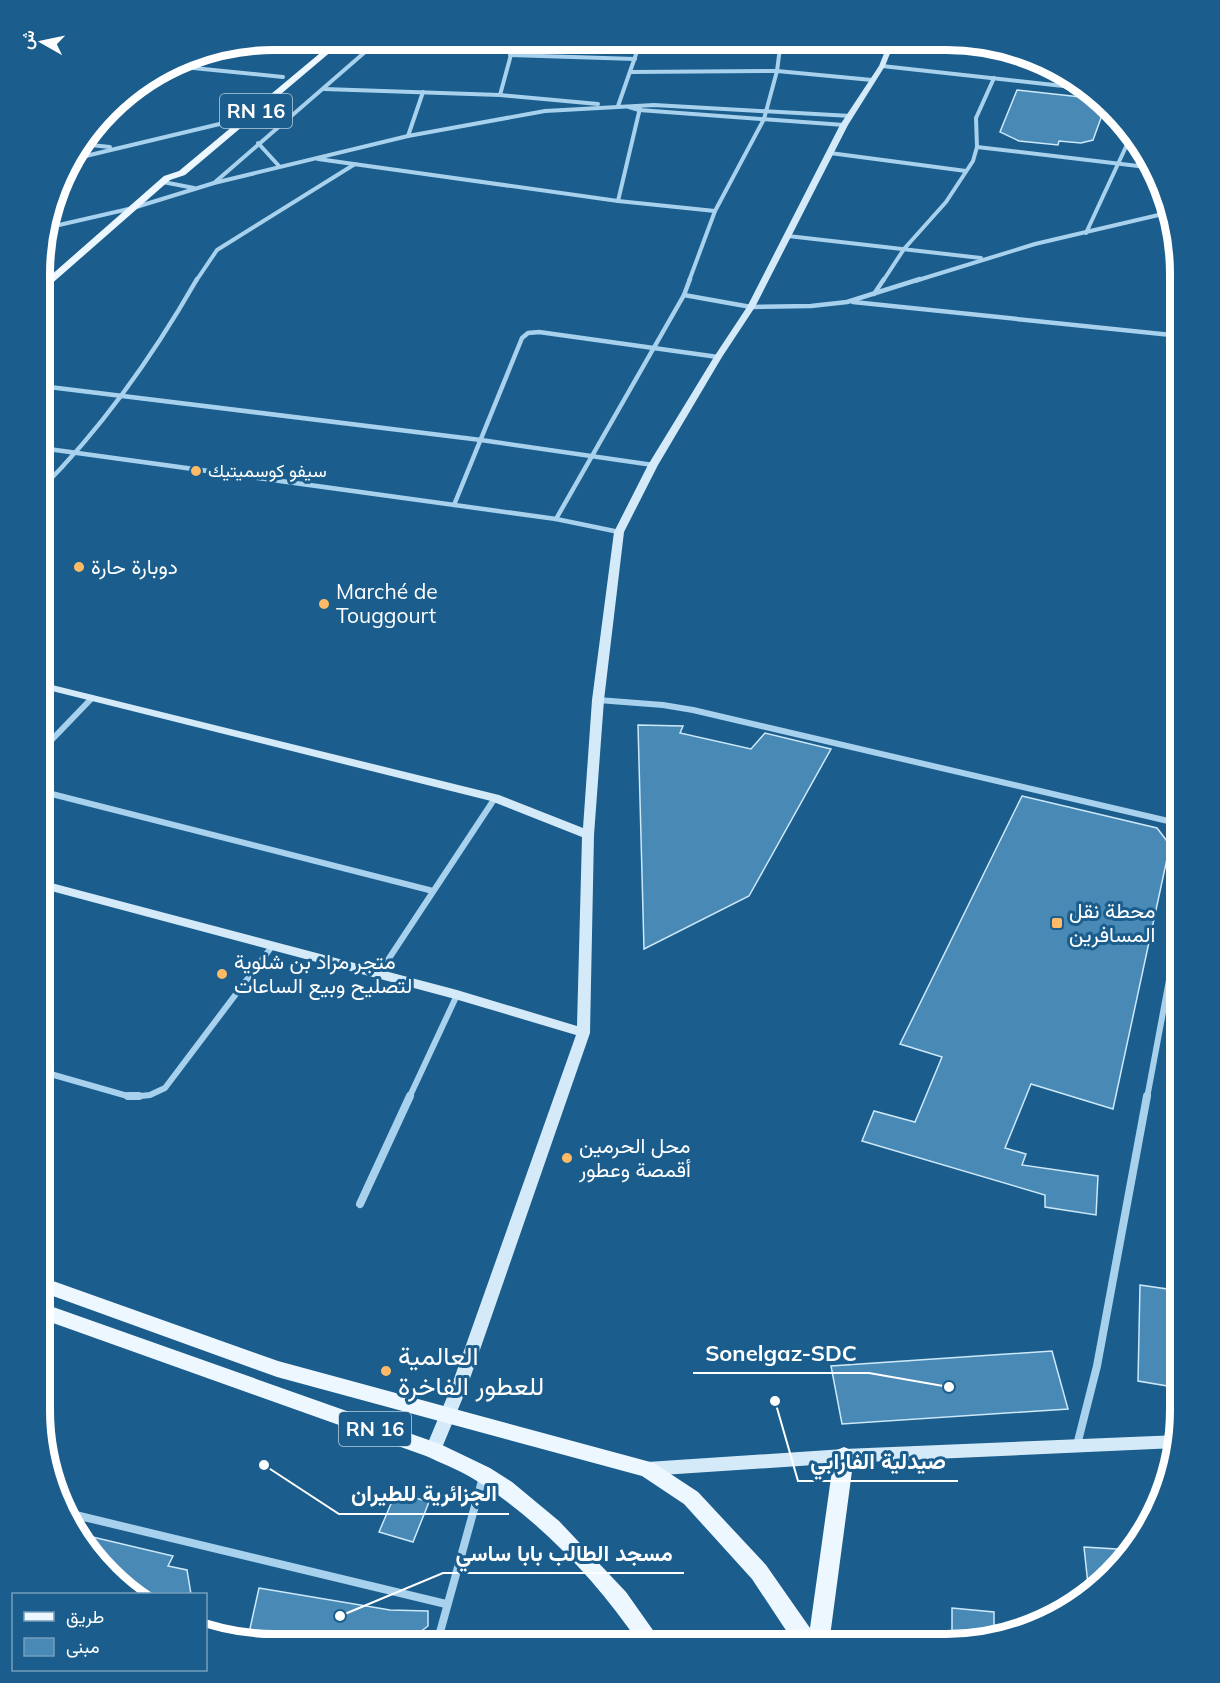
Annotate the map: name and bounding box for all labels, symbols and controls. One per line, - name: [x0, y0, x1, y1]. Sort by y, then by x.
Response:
- north arrow: [12, 12, 72, 72]
- text: ش: [16, 29, 39, 51]
- road number: RN 16: [220, 94, 292, 128]
- place label: سيفو كوسميتيك: [208, 459, 327, 482]
- marker: سيفو كوسميتيك: [189, 464, 203, 478]
- place label: دوبارة حارة: [91, 553, 178, 580]
- marker: دوبارة حارة: [72, 560, 86, 574]
- place label: Marché de Touggourt: [336, 578, 438, 628]
- marker: Marché de Touggourt: [317, 597, 331, 611]
- place label: محطة نقل المسافرين: [1069, 897, 1156, 948]
- marker: محطة نقل المسافرين: [1050, 916, 1064, 930]
- place label: متجر مراد بن شلوية لتصليح وبيع الساعات: [234, 948, 412, 1000]
- marker: متجر مراد بن شلوية لتصليح وبيع الساعات: [215, 967, 229, 981]
- place label: محل الحرمين أقمصة وعطور: [578, 1132, 691, 1183]
- marker: محل الحرمين أقمصة وعطور: [560, 1151, 574, 1165]
- callout: Sonelgaz-SDC: [693, 1333, 869, 1373]
- place label: العالمية للعطور الفاخرة: [398, 1339, 544, 1402]
- text: Sonelgaz-SDC: [705, 1339, 857, 1367]
- marker: العالمية للعطور الفاخرة: [379, 1364, 393, 1378]
- road number: RN 16: [339, 1412, 411, 1446]
- callout: صيدلية الفارابي: [798, 1441, 958, 1481]
- text: صيدلية الفارابي: [810, 1447, 946, 1480]
- callout: الجزائرية للطيران: [339, 1474, 509, 1514]
- text: الجزائرية للطيران: [351, 1479, 497, 1507]
- callout: مسجد الطالب بابا ساسي: [443, 1533, 684, 1573]
- text: مسجد الطالب بابا ساسي: [455, 1539, 673, 1572]
- legend: [12, 1593, 207, 1671]
- text: طريق: [66, 1605, 104, 1628]
- text: مبنى: [66, 1635, 100, 1658]

